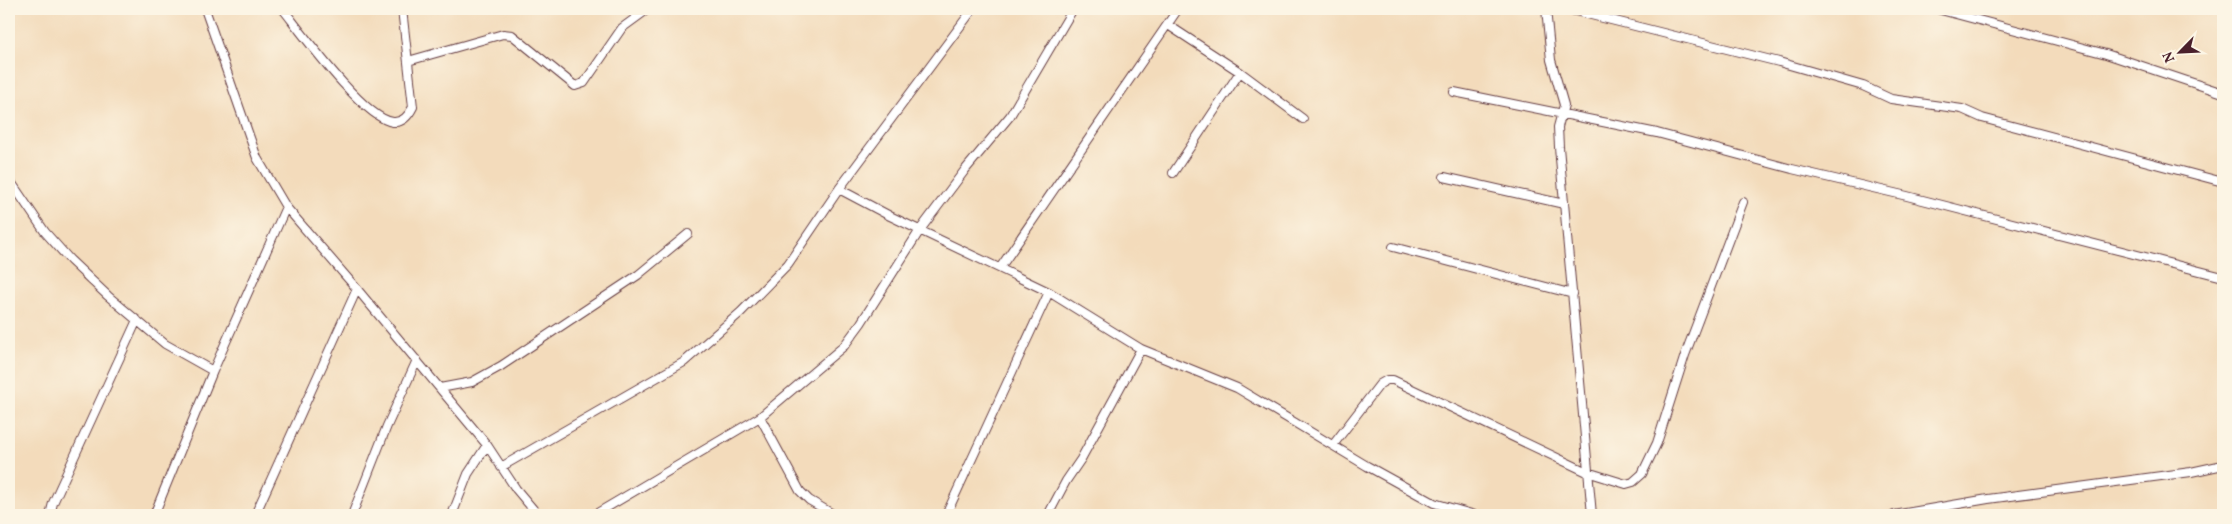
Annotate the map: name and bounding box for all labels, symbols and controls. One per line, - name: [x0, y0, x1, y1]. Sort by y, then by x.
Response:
- north arrow: [2154, 28, 2204, 78]
- text: N: [2159, 48, 2180, 65]

